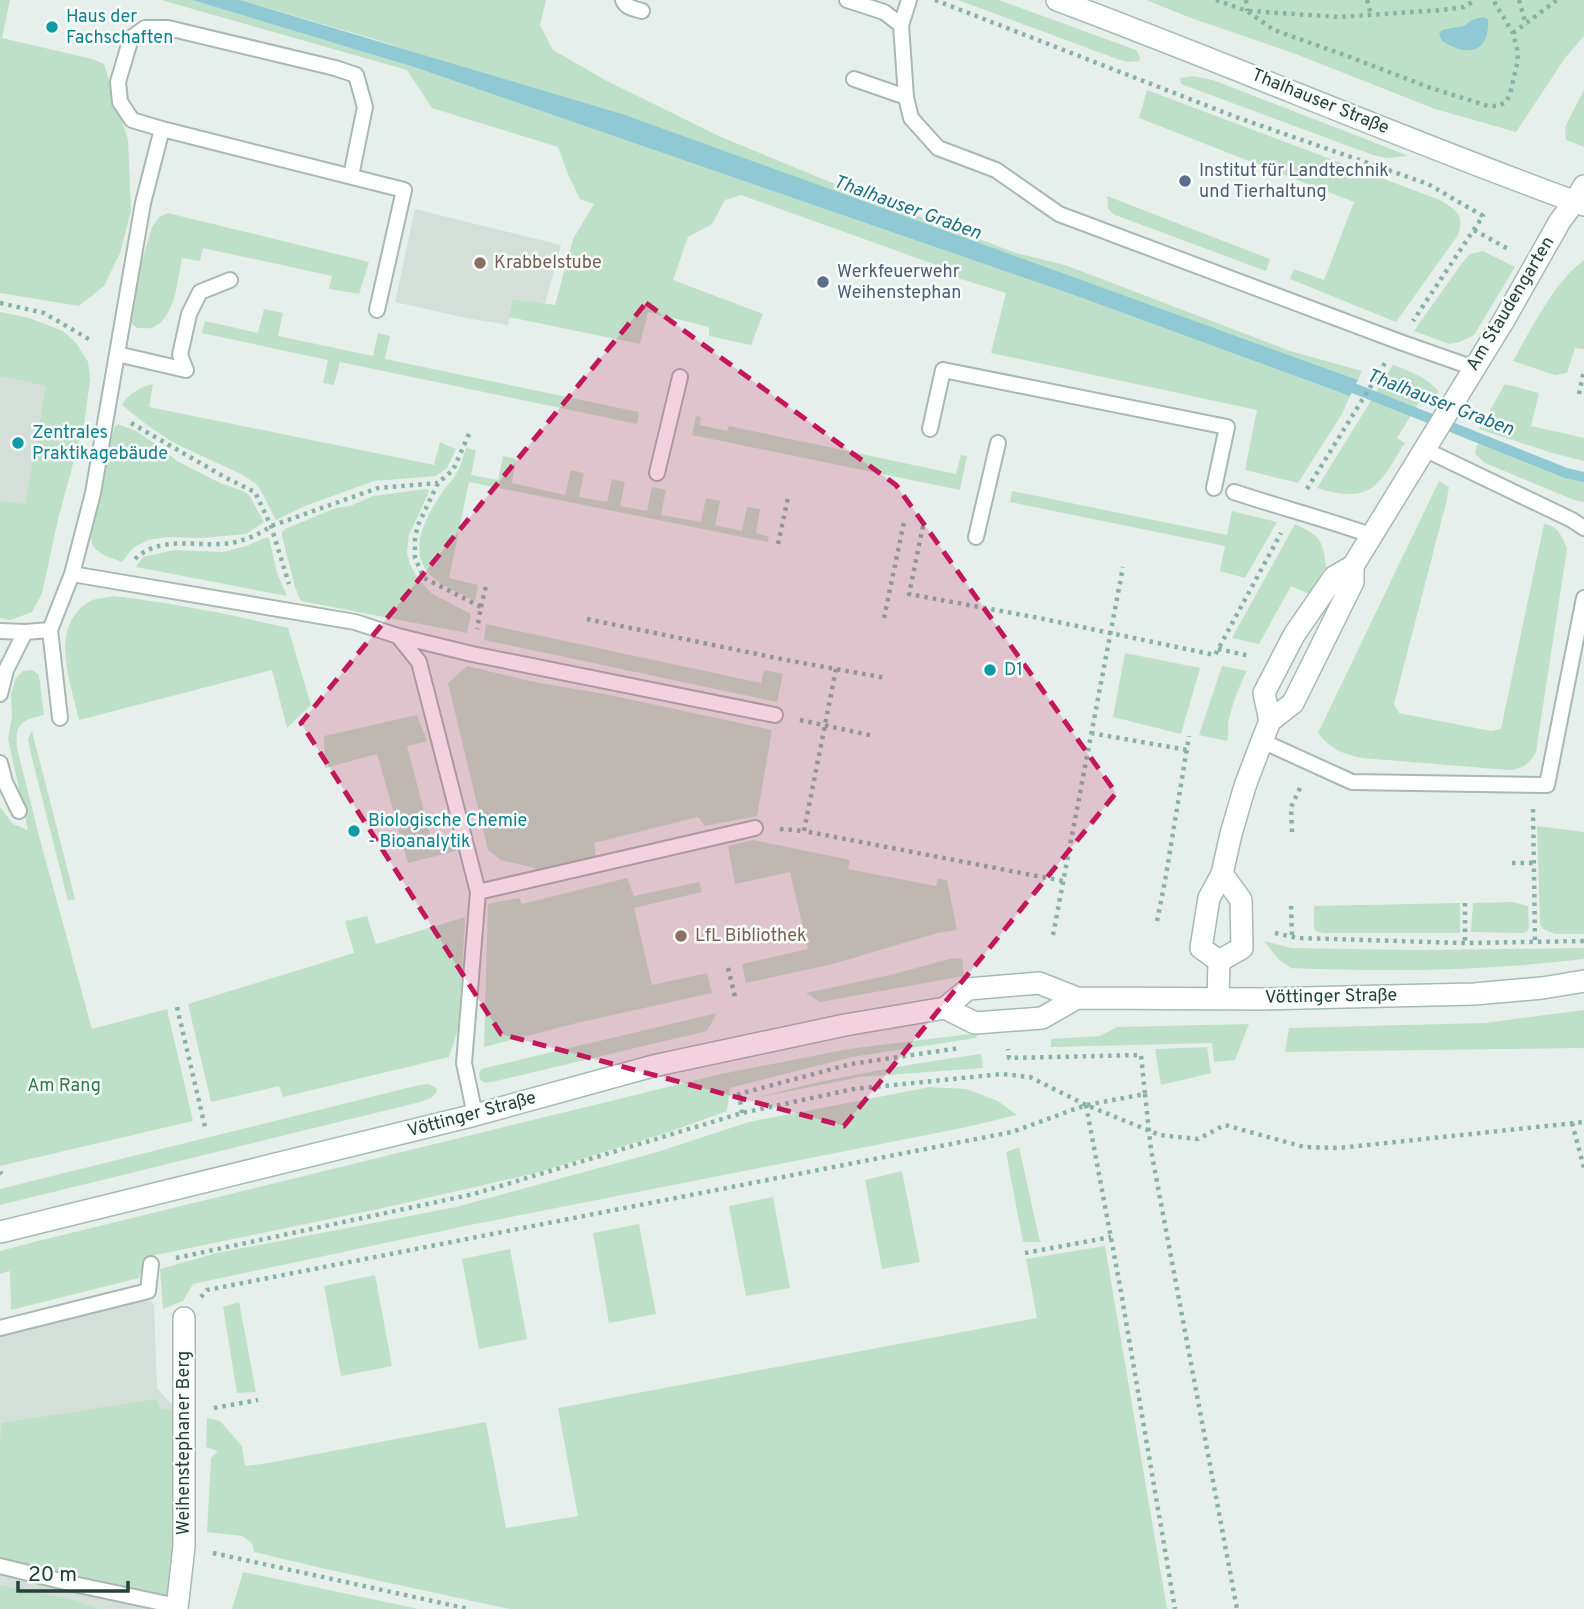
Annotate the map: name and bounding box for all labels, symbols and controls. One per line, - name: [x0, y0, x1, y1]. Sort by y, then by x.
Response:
- place label: Haus der Fachschaften: [66, 6, 173, 50]
- marker: Haus der Fachschaften: [44, 19, 60, 35]
- street label: Thalhauser Straße: [1248, 64, 1392, 140]
- place label: Institut für Landtechnik und Tierhaltung: [1199, 160, 1389, 204]
- water label: Thalhauser Graben: [830, 170, 985, 246]
- marker: Institut für Landtechnik und Tierhaltung: [1177, 173, 1193, 189]
- street label: Am Staudengarten: [1462, 233, 1560, 375]
- place label: Krabbelstube: [494, 252, 602, 275]
- marker: Krabbelstube: [472, 255, 488, 271]
- place label: Werkfeuerwehr Weihenstephan: [837, 261, 961, 305]
- marker: Werkfeuerwehr Weihenstephan: [815, 274, 831, 290]
- water label: Thalhauser Graben: [1363, 364, 1518, 442]
- place label: Zentrales Praktikagebäude: [32, 422, 168, 466]
- marker: Zentrales Praktikagebäude: [10, 435, 26, 451]
- place label: D1: [1004, 659, 1023, 682]
- marker: D1: [982, 662, 998, 678]
- place label: Biologische Chemie - Bioanalytik: [368, 810, 527, 854]
- marker: Biologische Chemie - Bioanalytik: [346, 823, 362, 839]
- place label: LfL Bibliothek: [695, 925, 807, 948]
- marker: LfL Bibliothek: [673, 928, 689, 944]
- street label: Vöttinger Straße: [1265, 984, 1397, 1010]
- park label: Am Rang: [27, 1075, 101, 1098]
- street label: Vöttinger Straße: [405, 1087, 539, 1143]
- street label: Weihenstephaner Berg: [173, 1351, 196, 1535]
- scale bar: [18, 1550, 128, 1594]
- text: 20 m: [28, 1562, 77, 1589]

